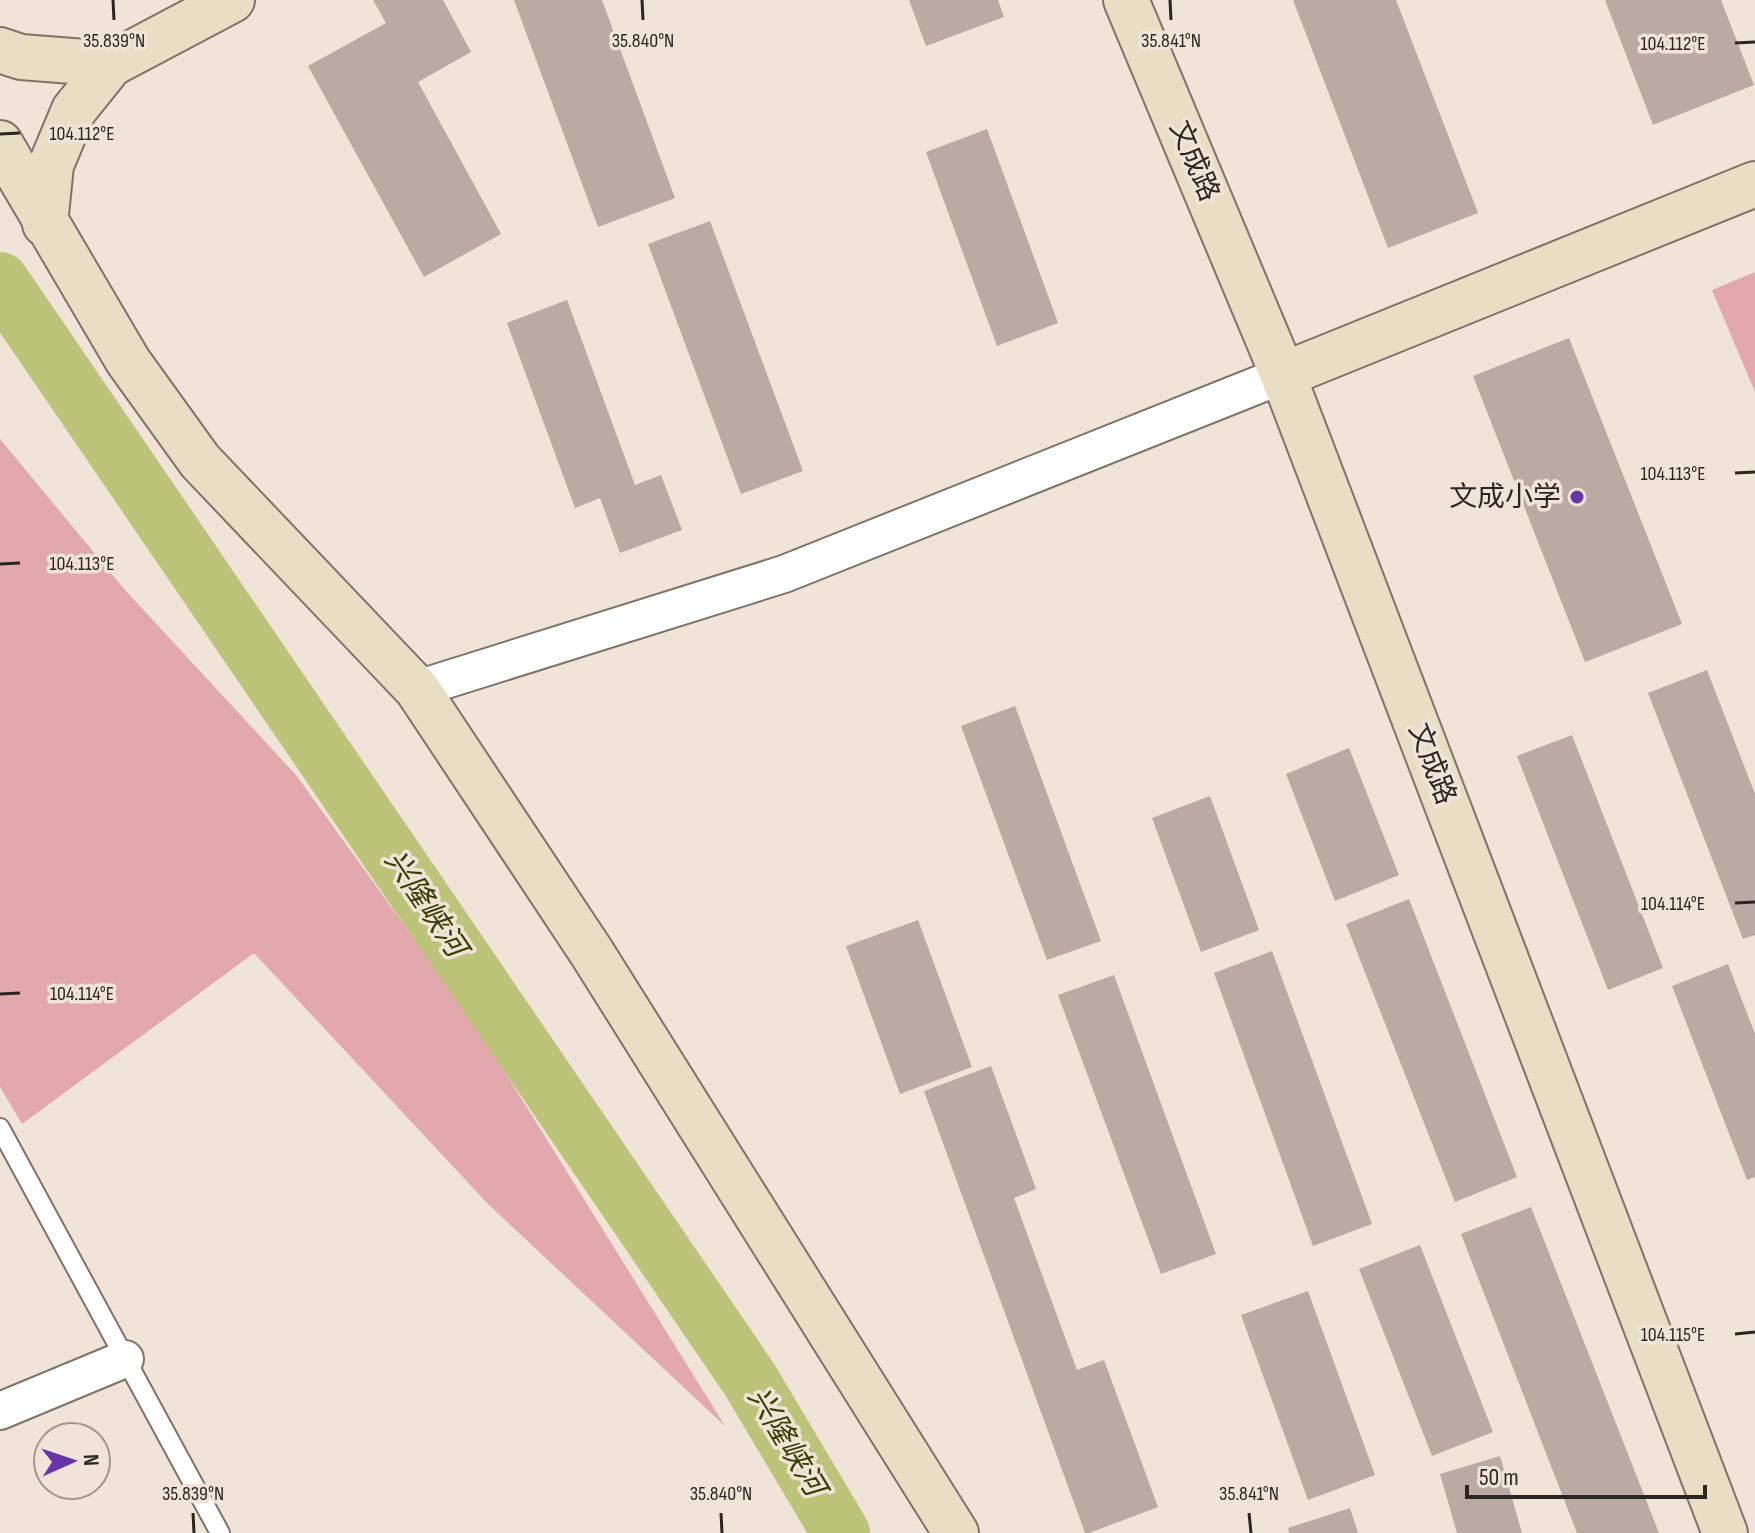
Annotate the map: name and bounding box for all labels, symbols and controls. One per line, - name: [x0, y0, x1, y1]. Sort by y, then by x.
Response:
- text: 35.839°N: [83, 29, 145, 53]
- text: 35.840°N: [612, 29, 674, 53]
- text: 35.841°N: [1141, 29, 1201, 53]
- text: 104.112°E: [1641, 32, 1705, 56]
- street label: 文成路: [1162, 116, 1226, 206]
- text: 104.112°E: [50, 122, 114, 146]
- text: 104.113°E: [1641, 462, 1705, 486]
- place label: 文成小学: [1449, 481, 1561, 514]
- marker: 文成小学: [1568, 488, 1586, 506]
- text: 104.113°E: [50, 552, 114, 576]
- street label: 文成路: [1402, 719, 1462, 809]
- water label: 兴隆峡河: [377, 844, 476, 968]
- text: 104.114°E: [1641, 892, 1705, 916]
- text: 104.114°E: [50, 982, 114, 1006]
- text: 104.115°E: [1641, 1323, 1705, 1347]
- water label: 兴隆峡河: [740, 1381, 835, 1507]
- north arrow: [32, 1421, 112, 1501]
- scale bar: [1467, 1449, 1705, 1499]
- text: N: [77, 1453, 104, 1467]
- text: 50 m: [1479, 1463, 1519, 1492]
- text: 35.839°N: [162, 1482, 224, 1506]
- text: 35.840°N: [690, 1482, 752, 1506]
- text: 35.841°N: [1219, 1482, 1279, 1506]

